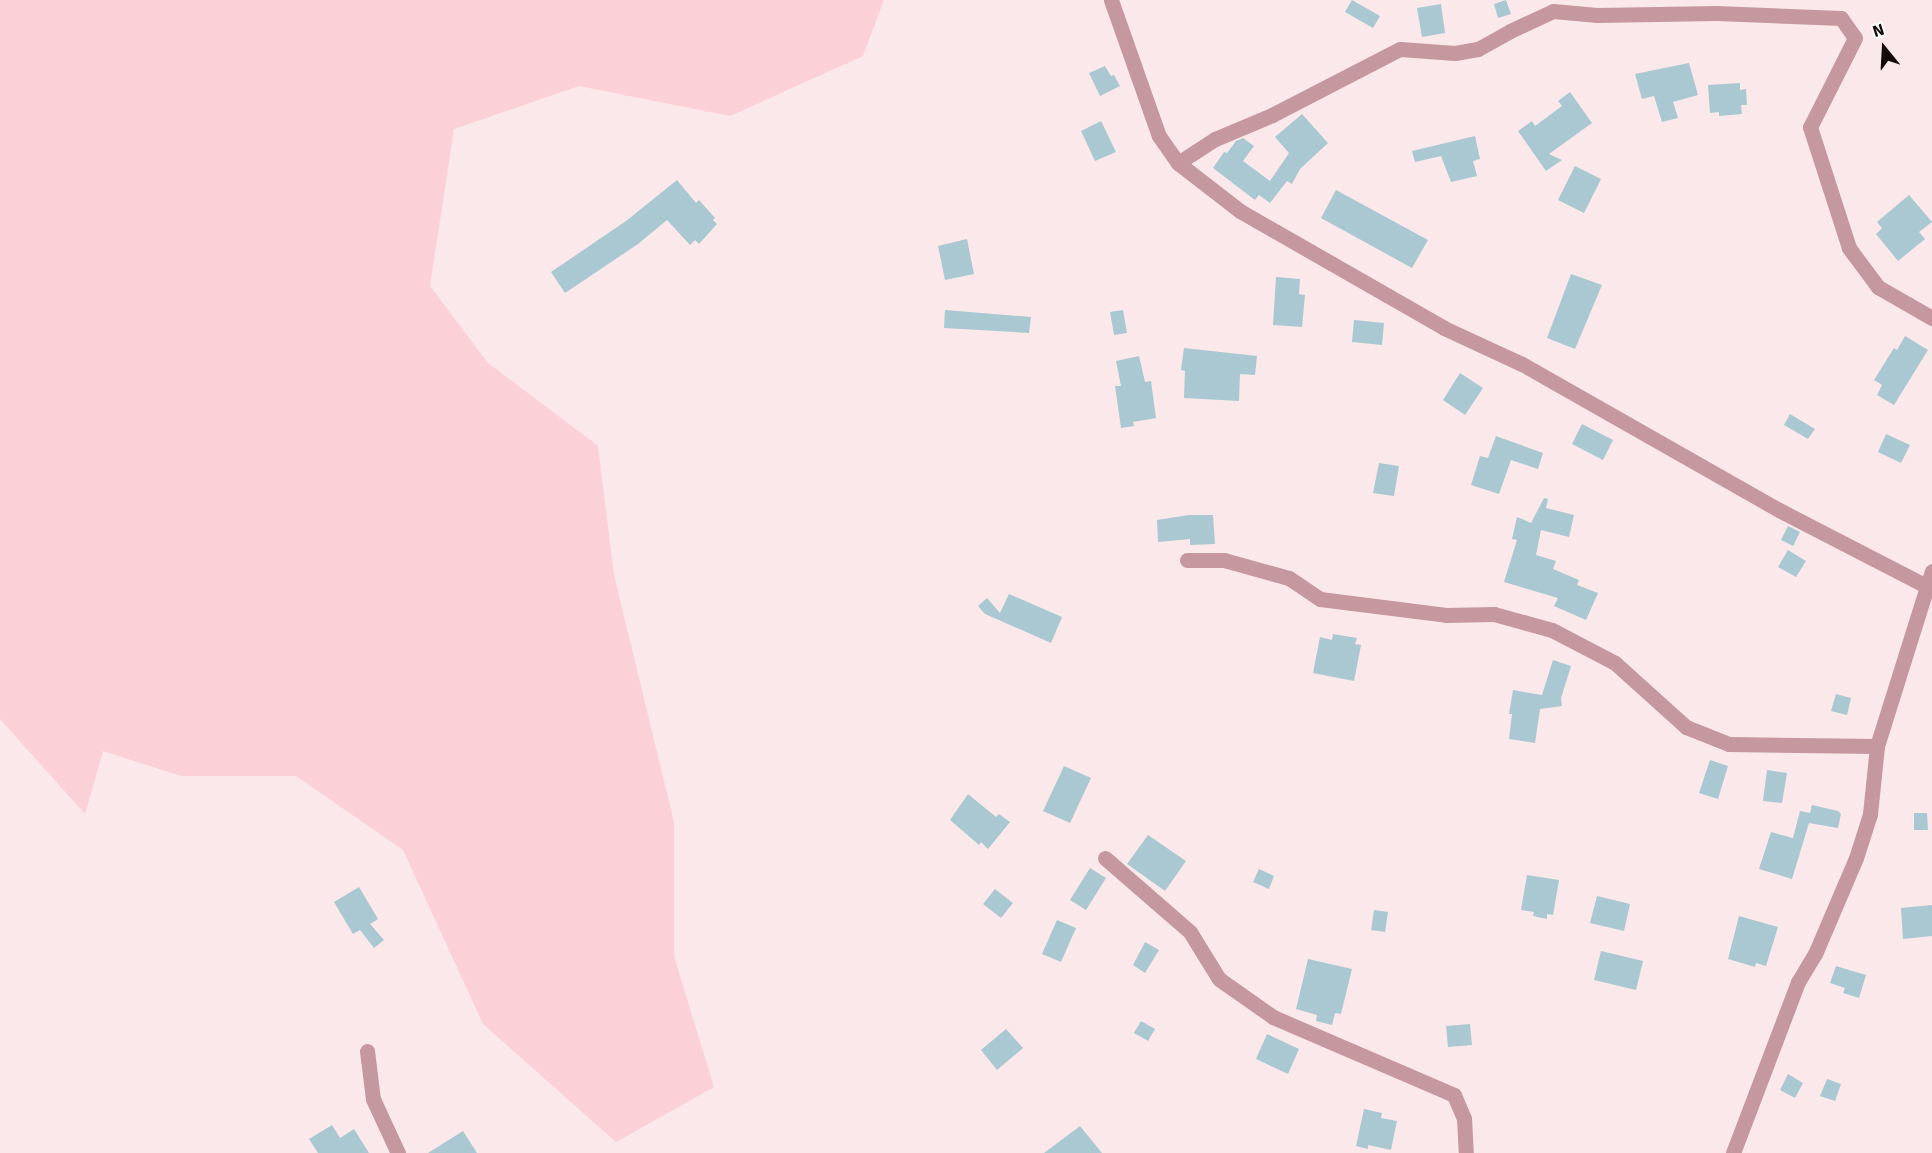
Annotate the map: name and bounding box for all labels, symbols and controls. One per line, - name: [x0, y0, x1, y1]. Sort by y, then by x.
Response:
- north arrow: [1854, 18, 1914, 78]
- text: N: [1870, 20, 1887, 42]

